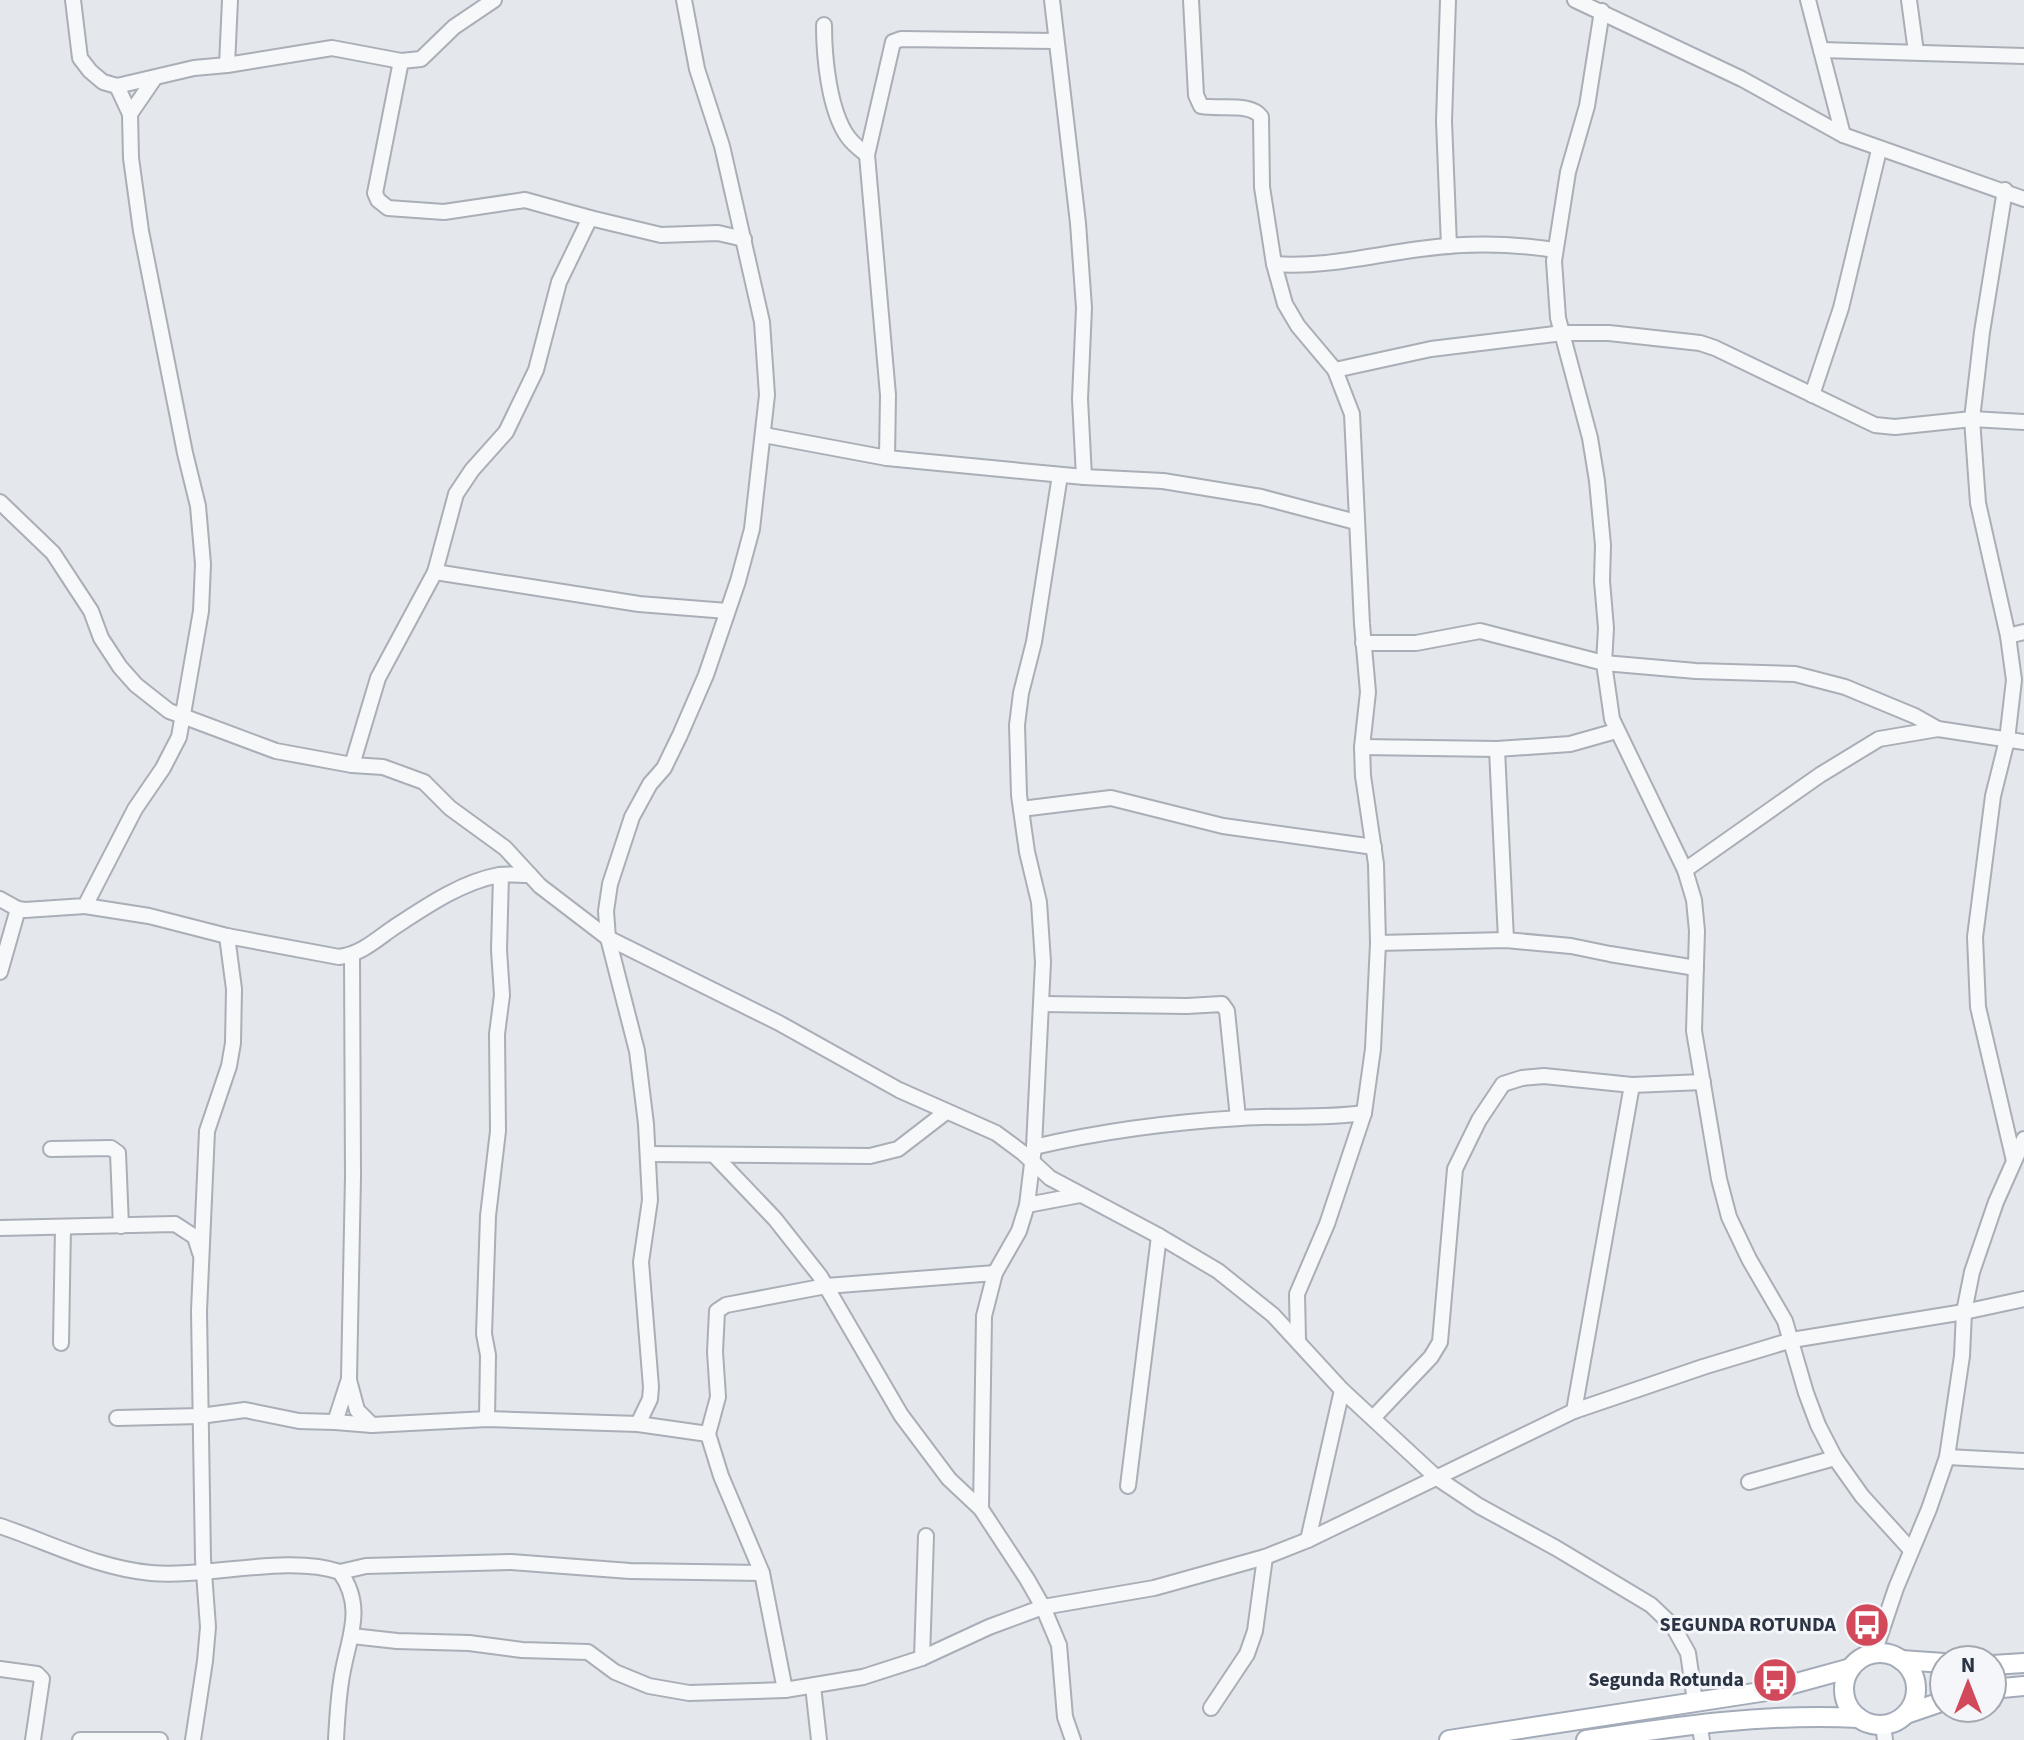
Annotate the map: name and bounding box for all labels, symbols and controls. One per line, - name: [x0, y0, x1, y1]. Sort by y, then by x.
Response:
- bus stop icon: SEGUNDA ROTUNDA: [1843, 1601, 1891, 1649]
- place label: SEGUNDA ROTUNDA: [1660, 1611, 1837, 1639]
- north arrow: [1928, 1644, 2008, 1724]
- text: N: [1961, 1649, 1975, 1681]
- bus stop icon: Segunda Rotunda: [1751, 1656, 1799, 1704]
- place label: Segunda Rotunda: [1588, 1666, 1744, 1694]

